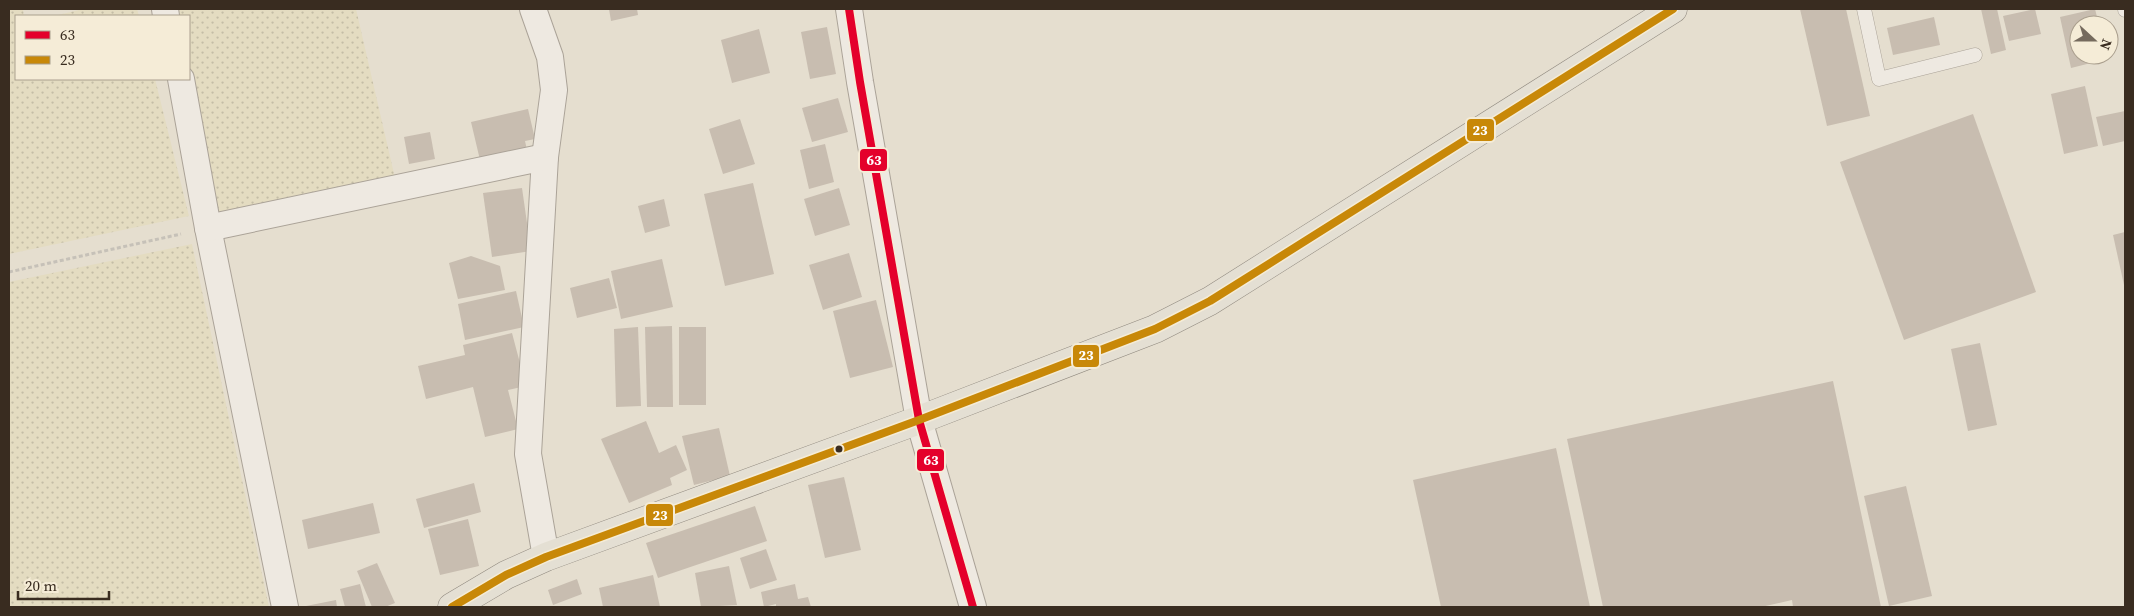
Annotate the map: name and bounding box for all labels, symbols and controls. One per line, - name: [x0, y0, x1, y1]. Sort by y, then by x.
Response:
- legend: [15, 15, 190, 80]
- north arrow: [2069, 15, 2119, 65]
- text: 63: [60, 24, 75, 45]
- text: N: [2095, 36, 2117, 53]
- text: 23: [60, 49, 75, 70]
- line badge: 23: [1466, 118, 1495, 142]
- text: 23: [1472, 120, 1488, 140]
- line badge: 63: [859, 148, 888, 172]
- text: 63: [866, 150, 882, 170]
- line badge: 23: [1072, 344, 1100, 368]
- text: 23: [1078, 345, 1094, 365]
- unlabelled marker: [834, 444, 844, 454]
- line badge: 63: [916, 448, 945, 472]
- text: 63: [923, 450, 939, 470]
- line badge: 23: [645, 503, 674, 527]
- text: 23: [652, 505, 668, 525]
- scale bar: [18, 568, 109, 600]
- text: 20 m: [25, 575, 57, 596]

